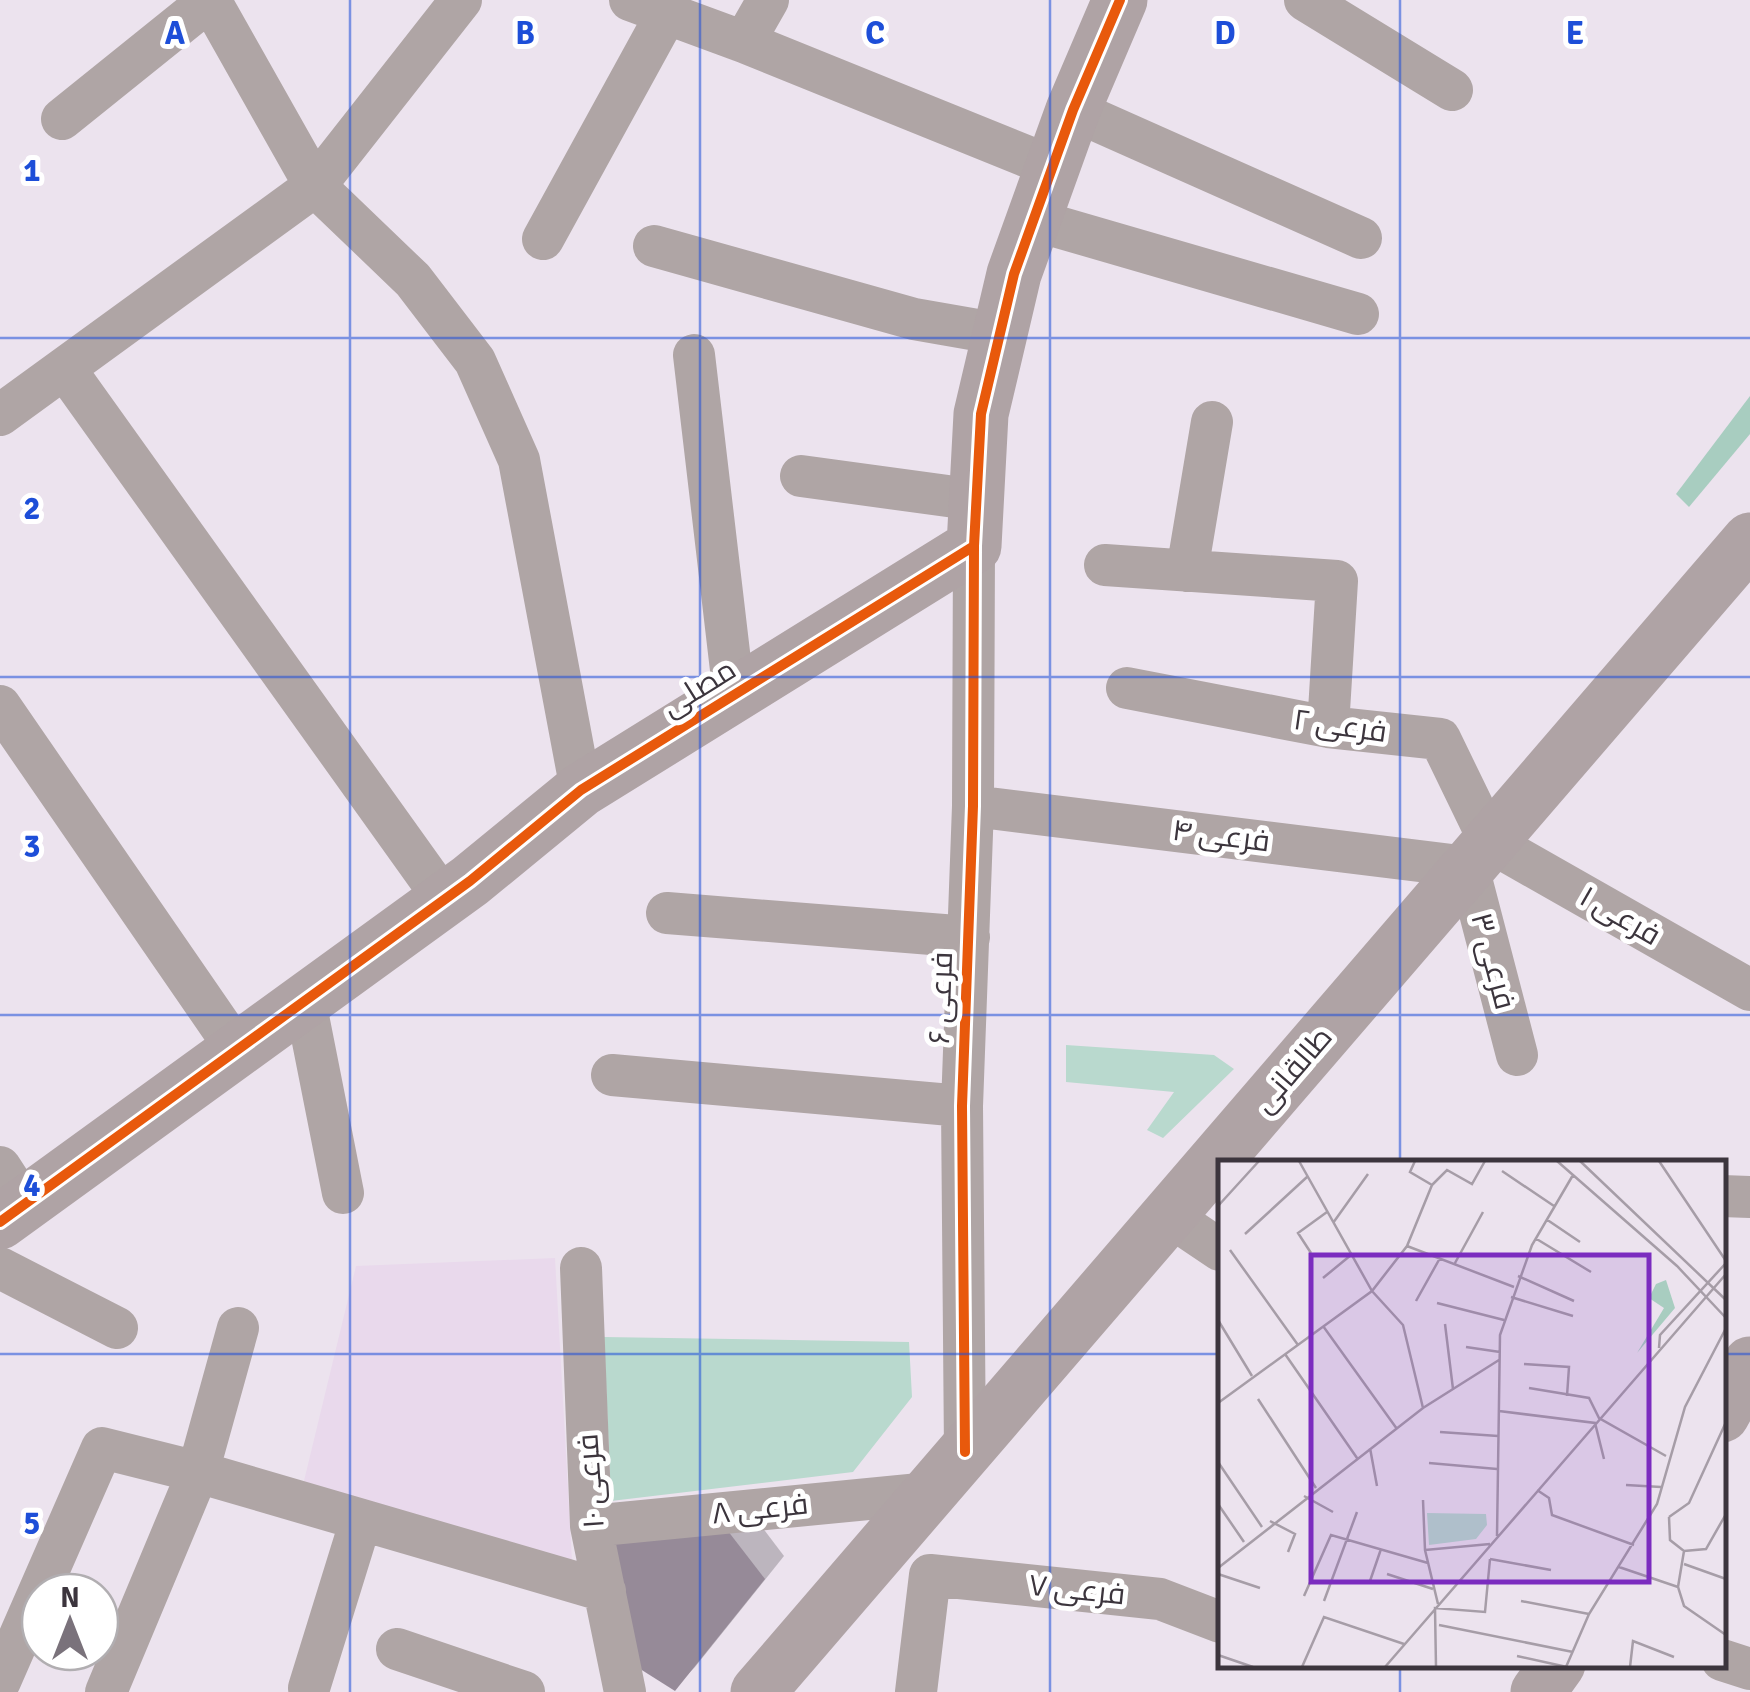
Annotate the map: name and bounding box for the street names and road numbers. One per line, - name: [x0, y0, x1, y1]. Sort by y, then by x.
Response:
- street label: مصلی: [655, 651, 743, 725]
- street label: فرعی ۲: [1291, 701, 1389, 751]
- street label: فرعی ۴: [1170, 812, 1272, 860]
- street label: فرعی ۱: [1573, 878, 1667, 954]
- street label: فرعی ۳: [1462, 909, 1524, 1013]
- street label: فرعی ۶: [921, 951, 961, 1045]
- street label: طالقانی: [1246, 1019, 1340, 1121]
- street label: فرعی ۱۰: [569, 1432, 613, 1530]
- street label: فرعی ۸: [710, 1486, 810, 1532]
- street label: فرعی ۷: [1027, 1567, 1127, 1613]

